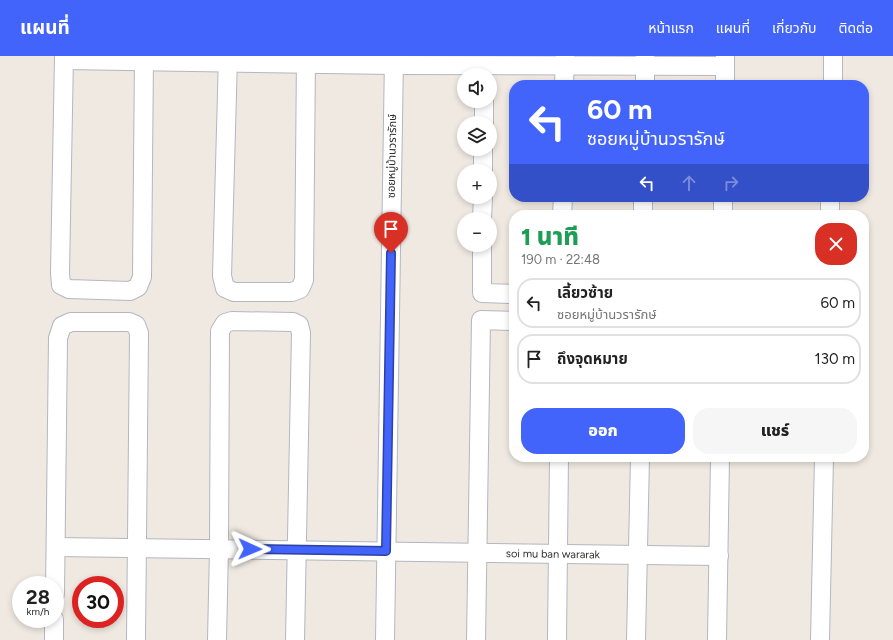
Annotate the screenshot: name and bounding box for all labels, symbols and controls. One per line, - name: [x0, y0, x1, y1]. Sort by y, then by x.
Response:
- text: แผนที่: [20, 16, 70, 39]
- text: หน้าแรก: [648, 20, 694, 37]
- text: แผนที่: [716, 20, 750, 37]
- text: เกี่ยวกับ: [772, 20, 817, 37]
- text: ติดต่อ: [839, 20, 873, 37]
- map controls: [457, 68, 497, 252]
- button: sound: [457, 68, 497, 108]
- text: 60 m: [587, 92, 652, 126]
- icon: left: [521, 96, 573, 148]
- street label: ซอยหมู่บ้านวรารักษ์: [385, 114, 399, 198]
- button: layers: [457, 116, 497, 156]
- text: ซอยหมู่บ้านวรารักษ์: [587, 128, 725, 150]
- button: +: [457, 164, 497, 204]
- icon: left: [636, 172, 658, 194]
- icon: ahead: [678, 172, 700, 194]
- icon: right: [720, 172, 742, 194]
- pin: [374, 212, 408, 253]
- button: −: [457, 212, 497, 252]
- icon: arrive: [380, 218, 402, 240]
- text: 1 นาที: [521, 222, 579, 251]
- button: close: [815, 223, 857, 265]
- text: 190 m · 22:48: [521, 252, 600, 267]
- text: เลี้ยวซ้าย: [557, 284, 613, 302]
- icon: left: [523, 292, 545, 314]
- text: 60 m: [820, 294, 855, 312]
- text: ซอยหมู่บ้านวรารักษ์: [557, 307, 657, 322]
- icon: arrive: [523, 348, 545, 370]
- text: ถึงจุดหมาย: [557, 350, 628, 368]
- text: 130 m: [815, 350, 855, 368]
- button: ออก: [521, 408, 685, 454]
- button: แชร์: [693, 408, 857, 454]
- position arrow: [229, 528, 271, 570]
- street label: soi mu ban wararak: [506, 547, 601, 561]
- speed limit sign: 30: [72, 576, 124, 628]
- text: 28: [26, 585, 50, 609]
- text: km/h: [27, 605, 49, 618]

